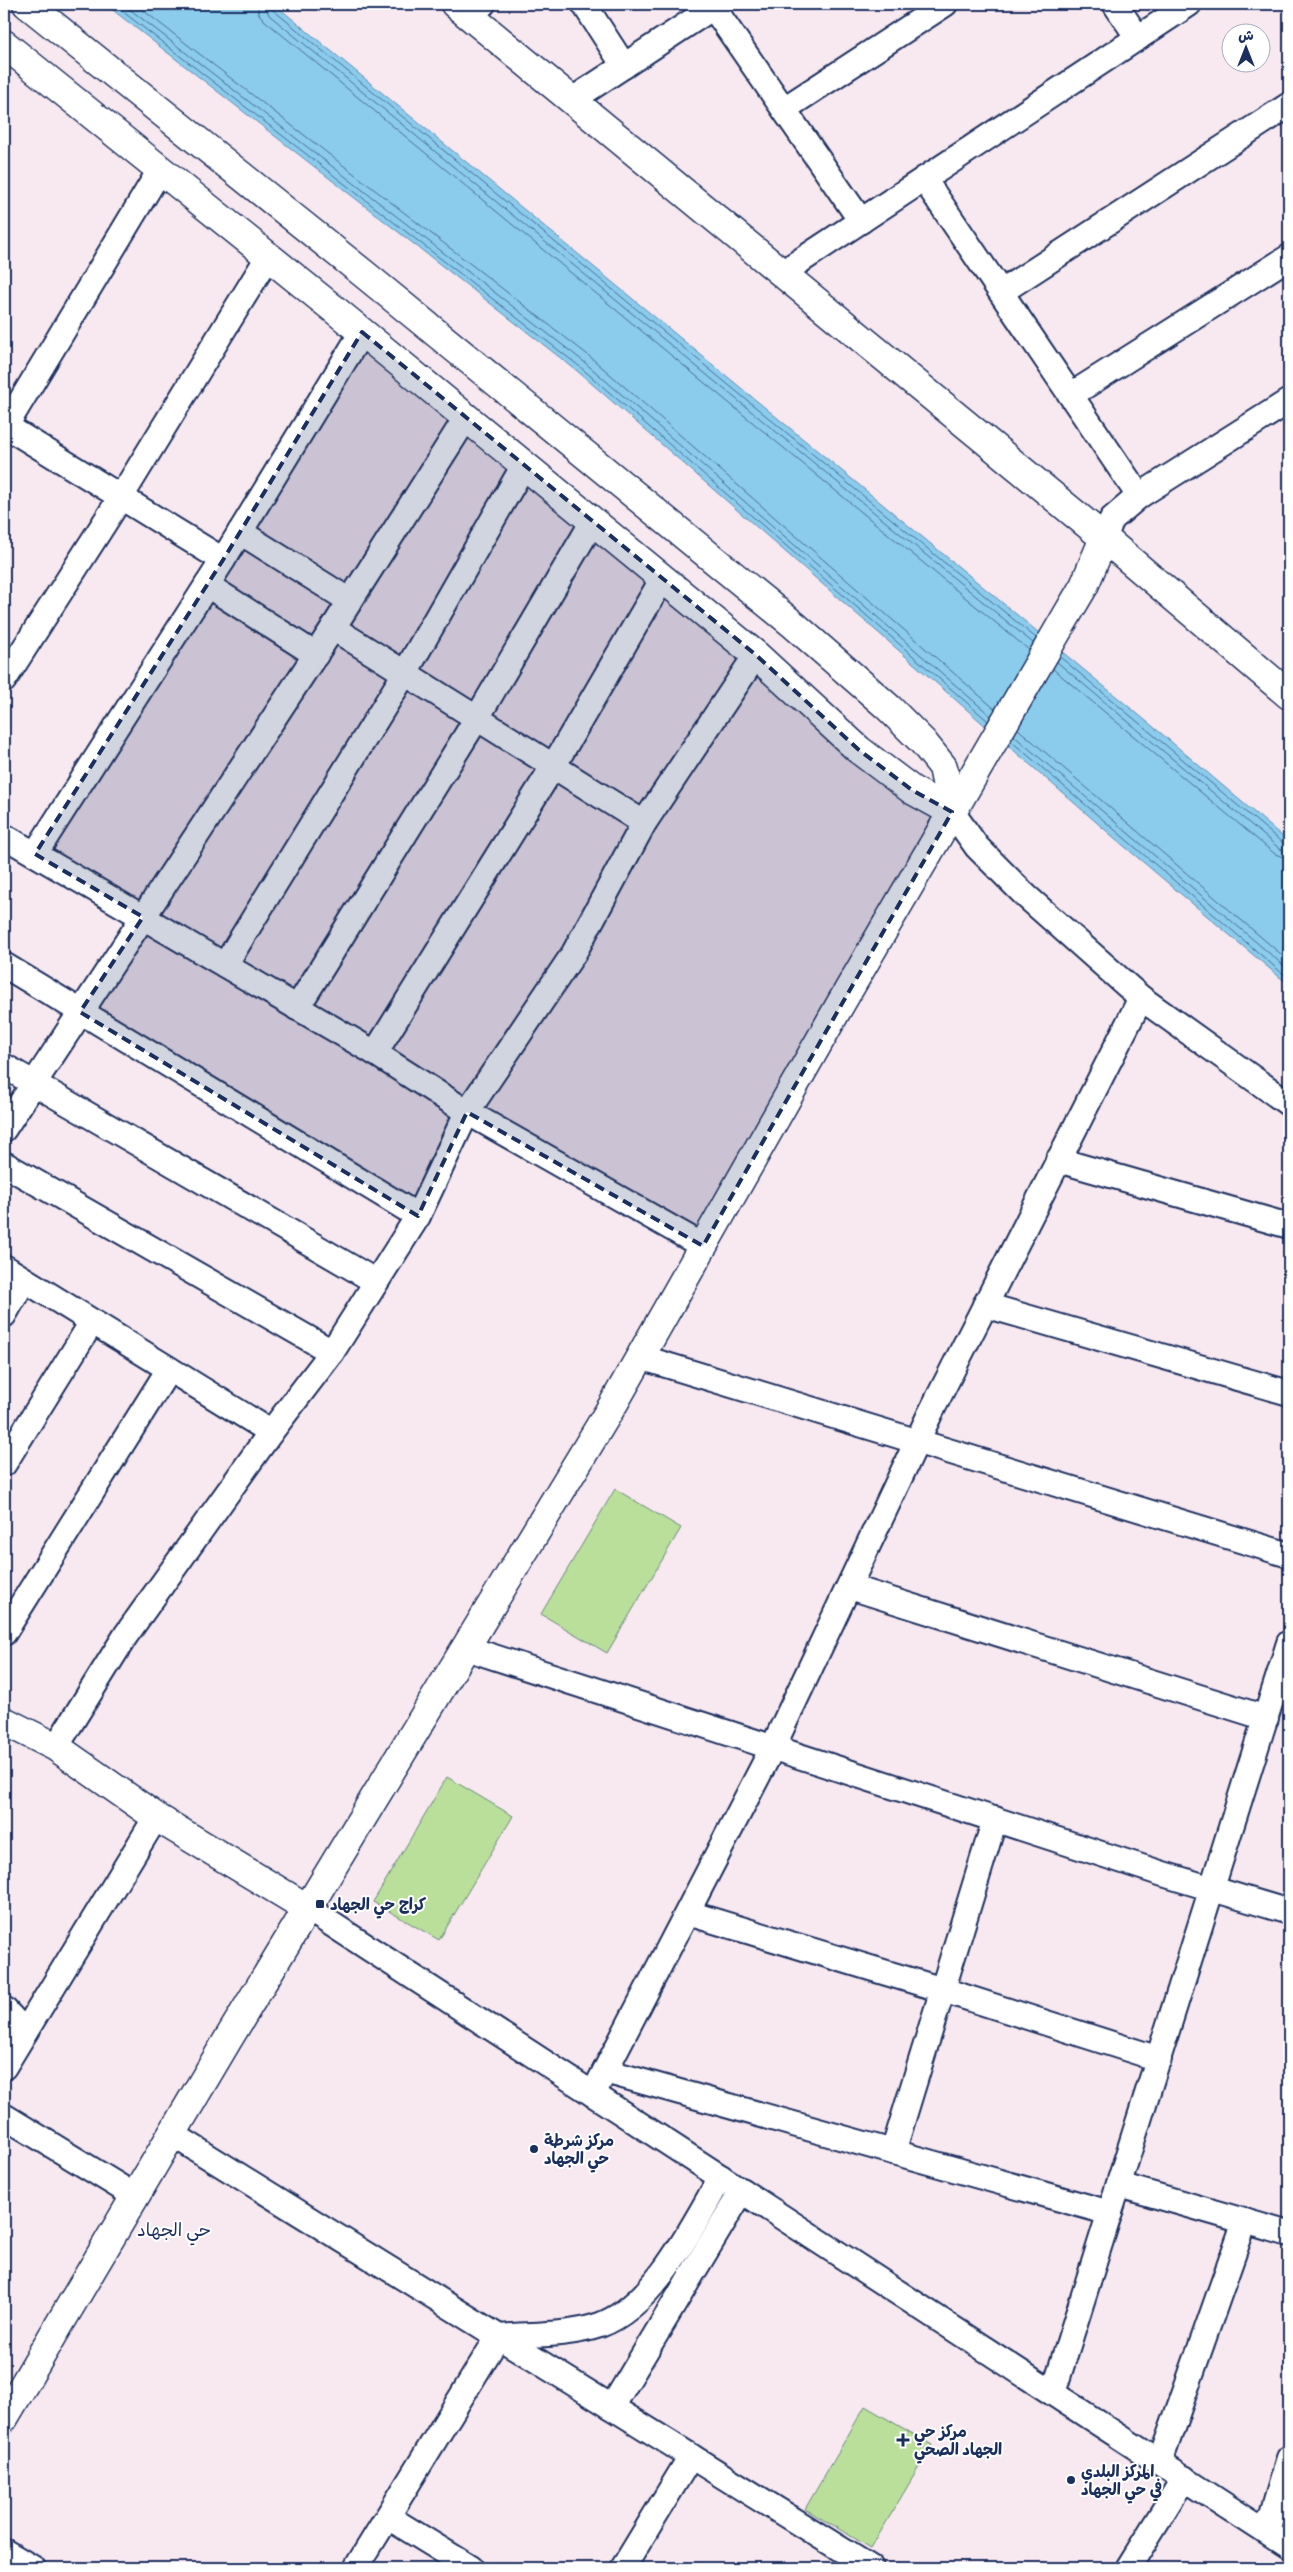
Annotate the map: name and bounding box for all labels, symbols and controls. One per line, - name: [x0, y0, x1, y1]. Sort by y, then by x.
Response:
- north arrow: [1220, 22, 1270, 72]
- text: ش: [1238, 27, 1254, 44]
- place label: كراج حي الجهاد: [330, 1895, 426, 1919]
- marker: كراج حي الجهاد: [314, 1898, 326, 1910]
- place label: مركز شرطة حي الجهاد: [544, 2131, 614, 2173]
- marker: مركز شرطة حي الجهاد: [528, 2143, 540, 2155]
- district label: حي الجهاد: [137, 2219, 211, 2246]
- place label: مركز حي الجهاد الصحي: [914, 2422, 1002, 2464]
- marker: مركز حي الجهاد الصحي: [896, 2433, 910, 2447]
- place label: المركز البلدي في حي الجهاد: [1081, 2462, 1162, 2504]
- marker: المركز البلدي في حي الجهاد: [1065, 2474, 1077, 2486]

